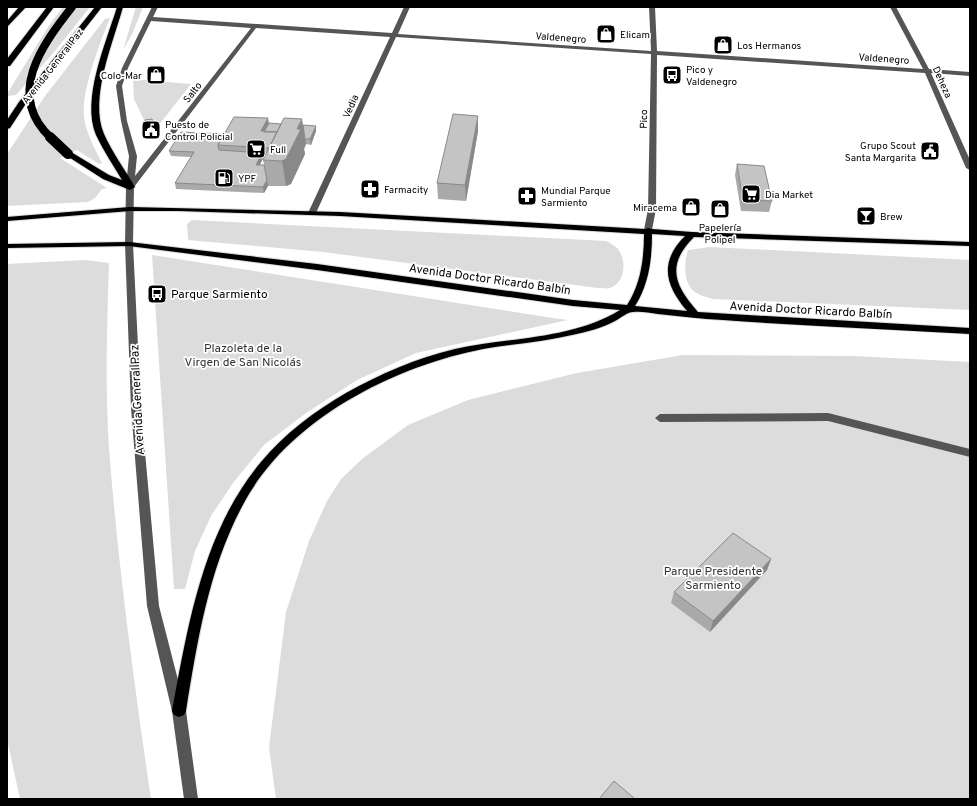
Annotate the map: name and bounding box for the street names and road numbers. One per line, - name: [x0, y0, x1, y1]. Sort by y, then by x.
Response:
- street label: Avenida General Paz: [20, 27, 87, 107]
- street label: Valdenegro: [535, 30, 587, 47]
- street label: Valdenegro: [858, 51, 910, 68]
- street label: Deheza: [929, 65, 954, 101]
- street label: Salto: [181, 79, 206, 106]
- street label: Vedia: [340, 93, 362, 120]
- street label: Pico: [638, 109, 651, 129]
- street label: Avenida Doctor Ricardo Balbín: [408, 261, 572, 299]
- street label: Avenida Doctor Ricardo Balbín: [729, 299, 893, 323]
- street label: Avenida General Paz: [127, 344, 149, 456]

